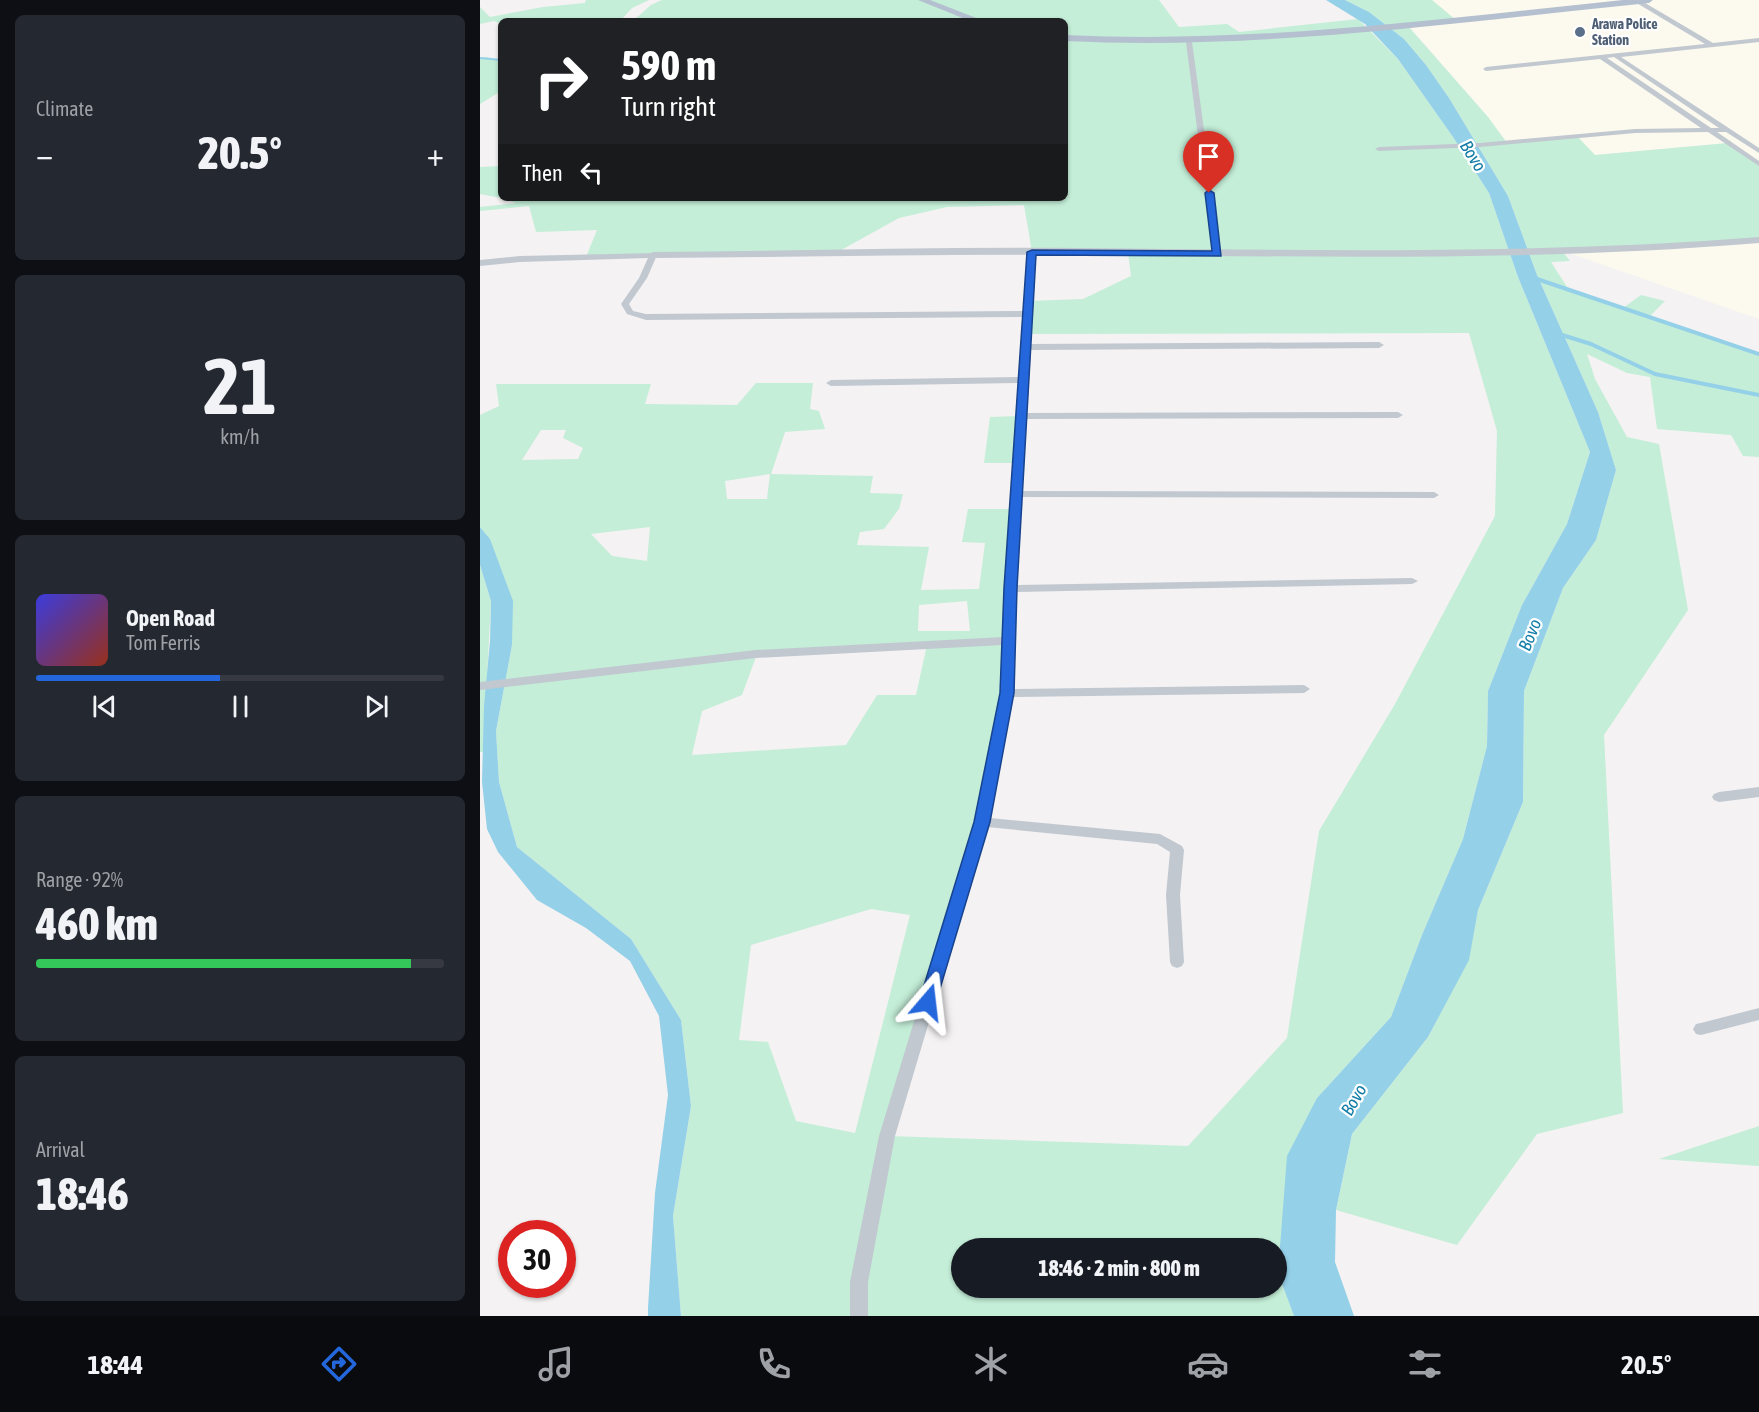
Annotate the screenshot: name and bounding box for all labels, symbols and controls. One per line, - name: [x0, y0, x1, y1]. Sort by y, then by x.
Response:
- place label: Arawa Police Station: [1591, 16, 1658, 48]
- marker: Arawa Police Station: [1573, 25, 1587, 39]
- text: 590 m: [621, 41, 716, 89]
- icon: right: [522, 42, 600, 120]
- text: Turn right: [621, 91, 716, 122]
- text: Climate: [36, 97, 93, 120]
- text: 20.5°: [198, 127, 282, 179]
- pin: [1183, 131, 1234, 193]
- text: −: [36, 135, 53, 173]
- text: +: [427, 135, 444, 173]
- water label: Bovo: [1456, 136, 1491, 175]
- icon: arrive: [1192, 140, 1225, 173]
- icon: left: [575, 156, 608, 189]
- text: Then: [522, 160, 563, 186]
- text: 21: [203, 341, 277, 431]
- text: km/h: [220, 425, 260, 448]
- text: Open Road: [126, 605, 215, 631]
- water label: Bovo: [1514, 616, 1545, 654]
- text: Tom Ferris: [126, 631, 200, 654]
- icon: previous: [88, 690, 121, 723]
- icon: pause: [224, 690, 257, 723]
- icon: next: [360, 690, 393, 723]
- text: Range · 92%: [36, 868, 123, 891]
- text: 460 km: [36, 898, 158, 950]
- position arrow: [896, 970, 960, 1034]
- water label: Bovo: [1336, 1080, 1371, 1119]
- text: Arrival: [36, 1138, 85, 1161]
- text: 18:46: [36, 1168, 129, 1220]
- speed limit sign: 30: [498, 1220, 576, 1298]
- text: 18:46 · 2 min · 800 m: [1038, 1255, 1200, 1281]
- icon: directions: [318, 1343, 360, 1385]
- icon: music: [535, 1343, 577, 1385]
- icon: phone: [753, 1343, 795, 1385]
- icon: climate: [970, 1343, 1012, 1385]
- icon: car: [1187, 1343, 1229, 1385]
- icon: filters: [1404, 1343, 1446, 1385]
- text: 18:44: [88, 1349, 143, 1380]
- text: 20.5°: [1621, 1349, 1671, 1380]

